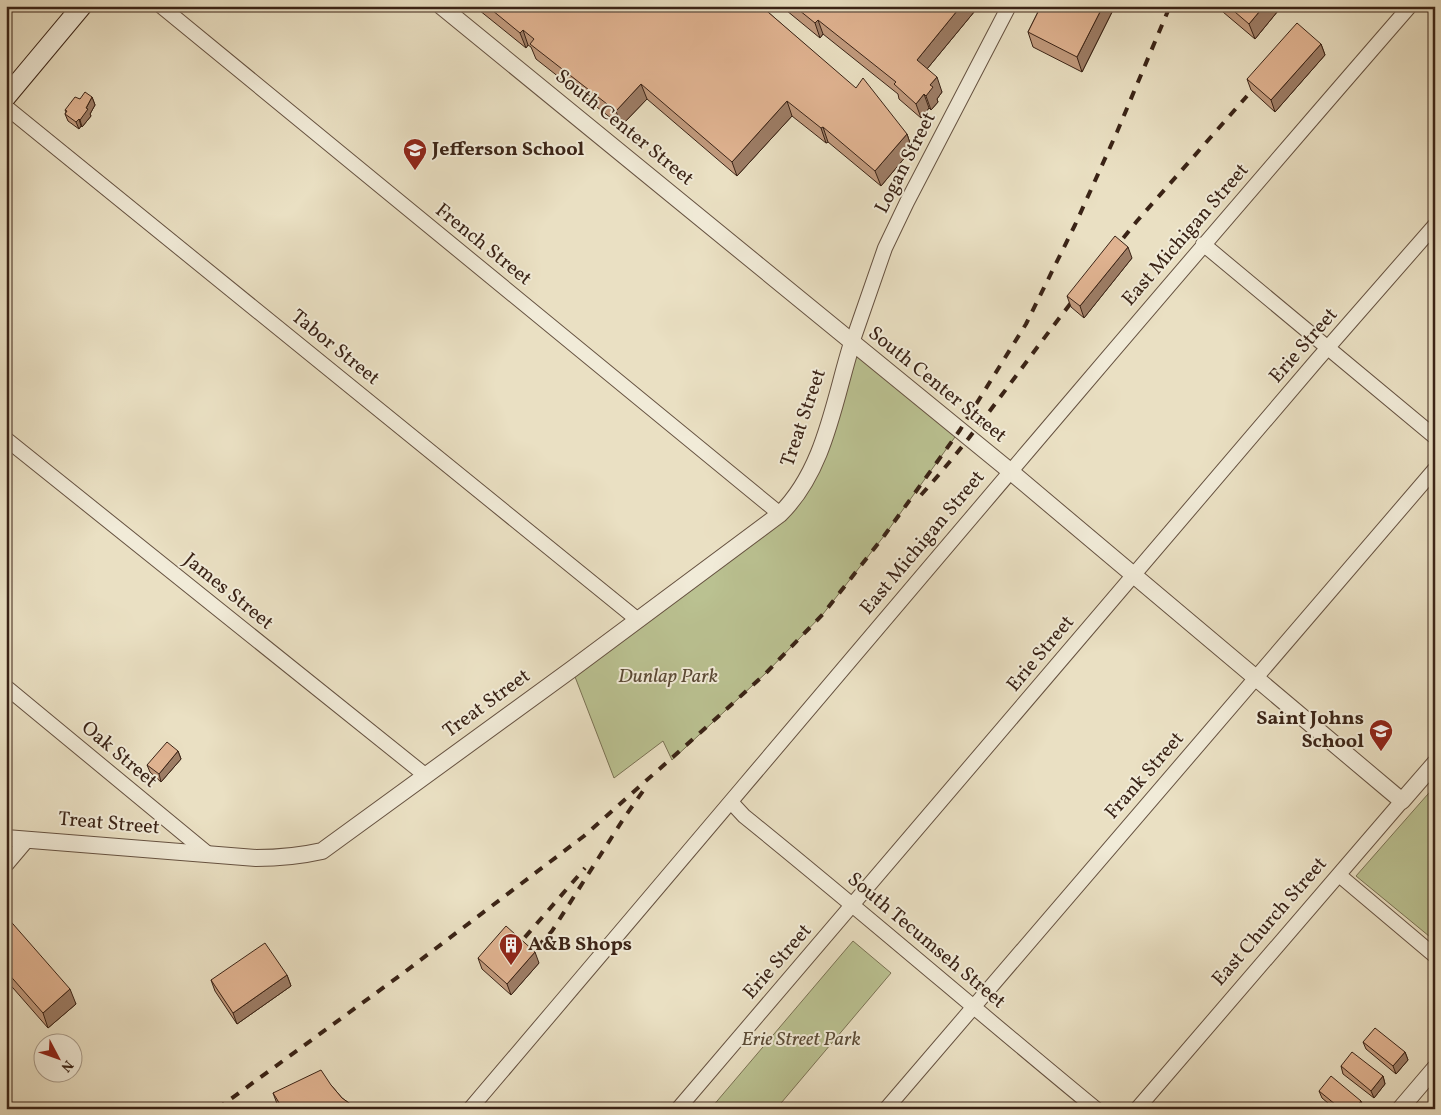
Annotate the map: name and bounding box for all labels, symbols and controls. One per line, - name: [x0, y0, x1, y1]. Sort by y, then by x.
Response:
- street label: South Center Street: [549, 63, 699, 193]
- street label: Logan Street: [868, 107, 944, 219]
- place label: Jefferson School: [431, 136, 585, 164]
- school or university icon: Jefferson School: [402, 137, 428, 171]
- street label: East Michigan Street: [1116, 157, 1256, 313]
- street label: French Street: [429, 197, 537, 293]
- street label: Erie Street: [1263, 302, 1345, 390]
- street label: Tabor Street: [285, 304, 385, 392]
- street label: South Center Street: [862, 320, 1012, 450]
- street label: Treat Street: [774, 365, 834, 471]
- street label: East Michigan Street: [854, 465, 992, 621]
- street label: James Street: [177, 547, 279, 637]
- street label: Erie Street: [1001, 610, 1081, 698]
- street label: Treat Street: [438, 663, 536, 745]
- park label: Dunlap Park: [618, 663, 718, 691]
- place label: Saint Johns School: [1256, 705, 1364, 756]
- street label: Oak Street: [75, 715, 163, 795]
- school or university icon: Saint Johns School: [1368, 718, 1394, 752]
- street label: Frank Street: [1099, 726, 1191, 826]
- street label: Treat Street: [57, 806, 161, 842]
- street label: East Church Street: [1206, 851, 1334, 993]
- street label: South Tecumseh Street: [841, 866, 1011, 1016]
- street label: Erie Street: [737, 918, 819, 1006]
- place label: A&B Shops: [528, 931, 632, 959]
- building icon: A&B Shops: [498, 932, 524, 966]
- park label: Erie Street Park: [741, 1026, 861, 1054]
- north arrow: [32, 1032, 82, 1082]
- text: N: [56, 1055, 77, 1076]

